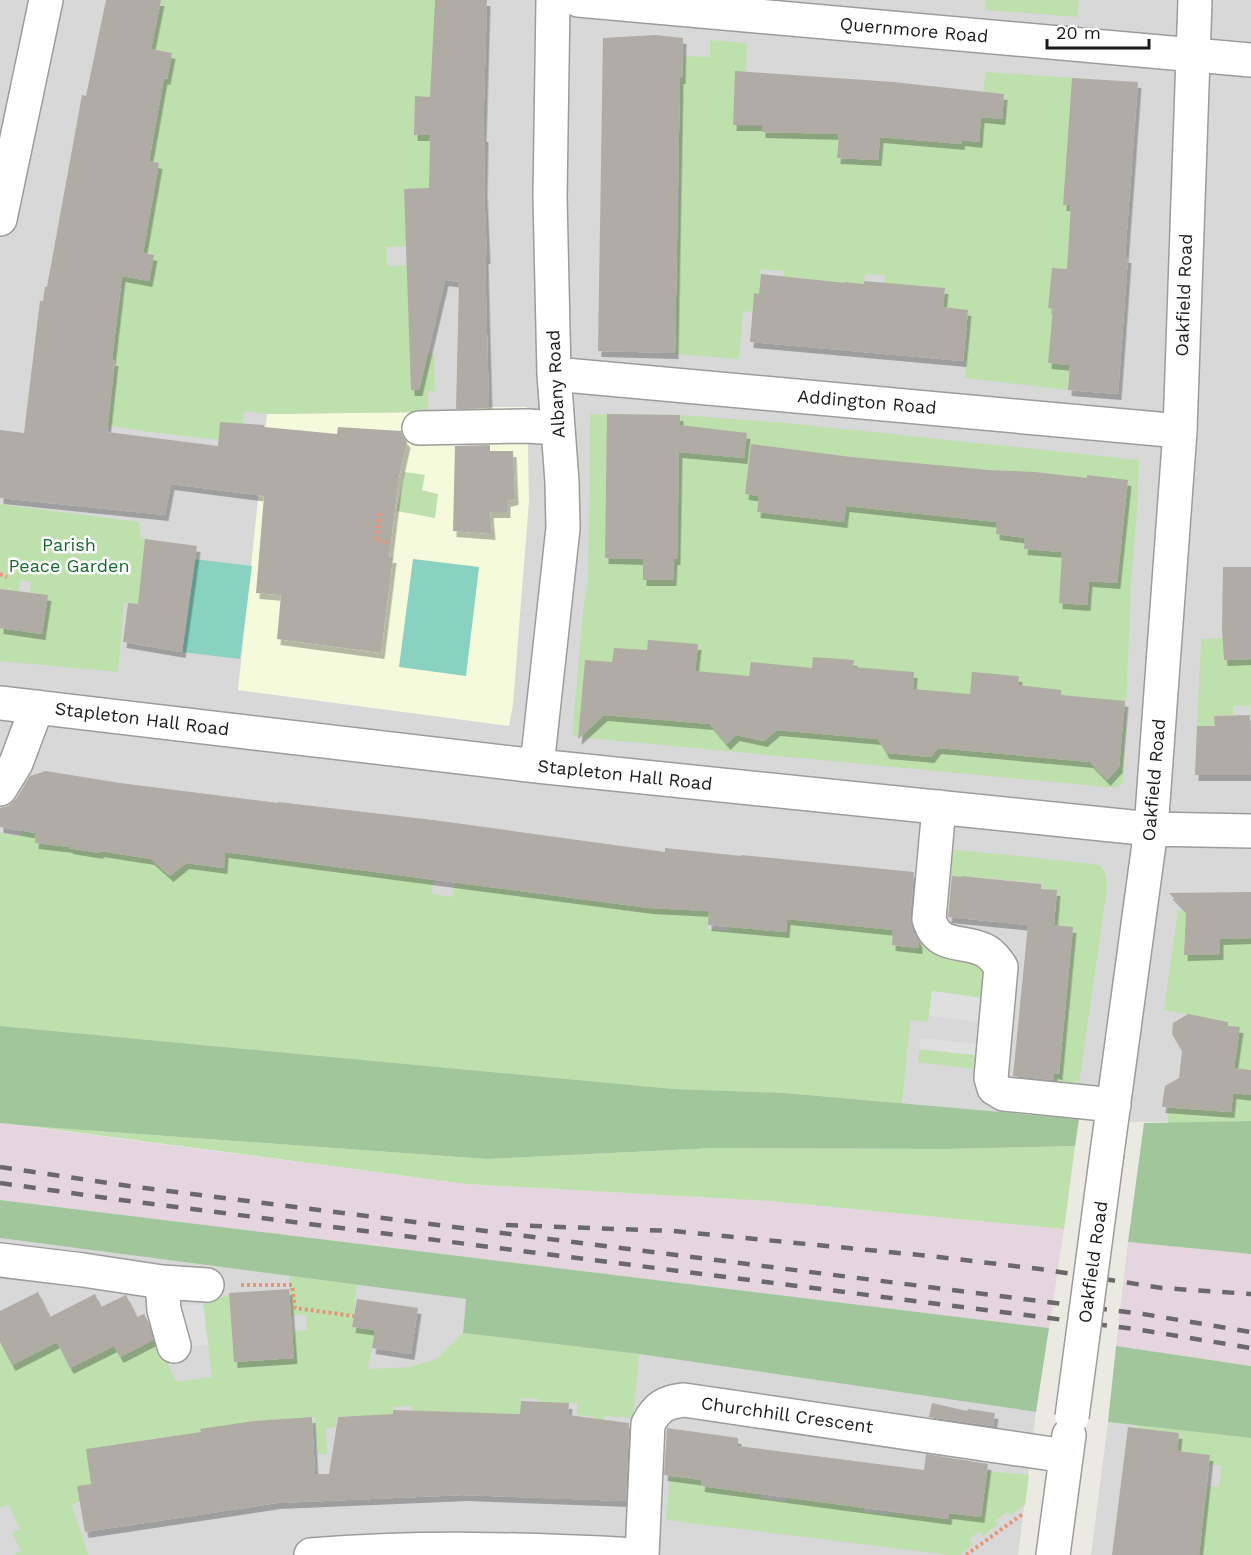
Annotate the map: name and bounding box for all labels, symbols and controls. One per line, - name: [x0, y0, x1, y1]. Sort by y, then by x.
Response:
- scale bar: [1047, 12, 1149, 50]
- street label: Quernmore Road: [839, 13, 989, 46]
- text: 20 m: [1056, 22, 1101, 43]
- street label: Oakfield Road: [1171, 233, 1196, 357]
- street label: Albany Road: [542, 329, 569, 439]
- street label: Addington Road: [797, 385, 937, 418]
- park label: Parish Peace Garden: [8, 534, 130, 576]
- street label: Stapleton Hall Road: [54, 697, 230, 740]
- street label: Oakfield Road: [1138, 718, 1169, 842]
- street label: Stapleton Hall Road: [537, 755, 713, 794]
- street label: Oakfield Road: [1074, 1200, 1111, 1324]
- street label: Churchhill Crescent: [700, 1392, 875, 1437]

